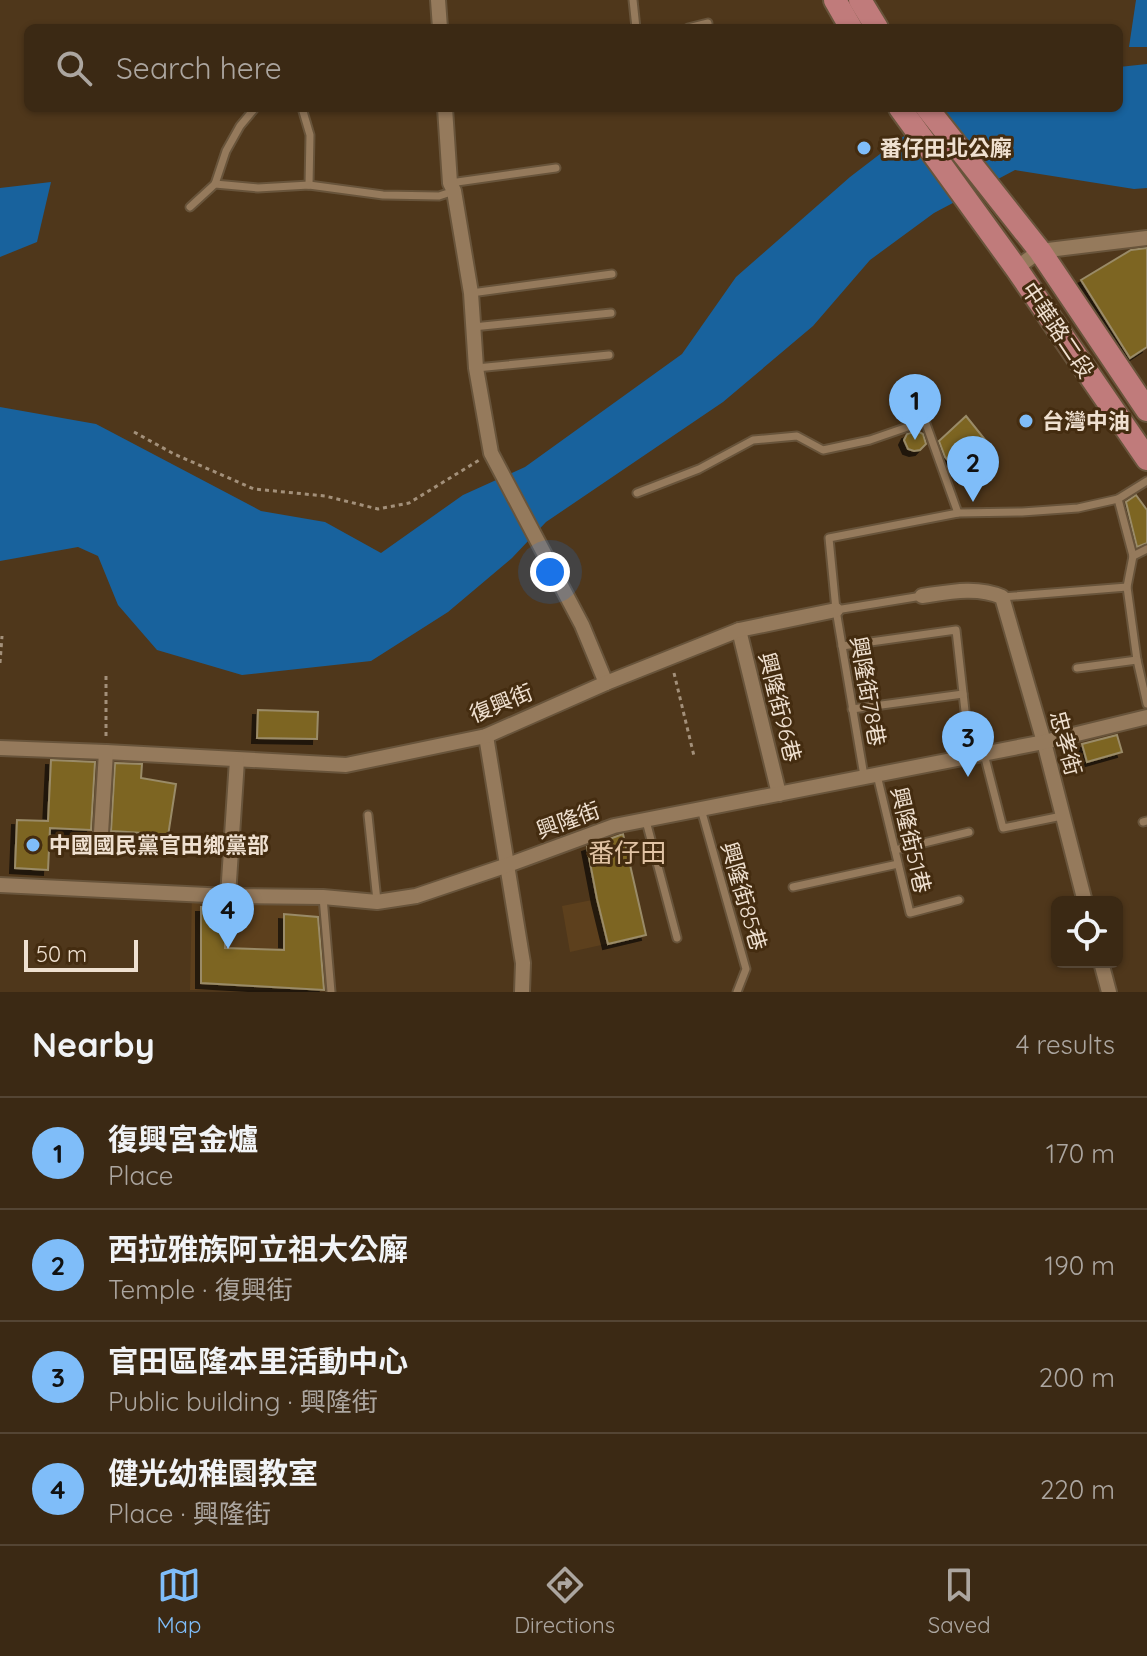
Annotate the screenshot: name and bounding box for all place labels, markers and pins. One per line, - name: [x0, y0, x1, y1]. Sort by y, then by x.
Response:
- place label: 番仔田北公廨: [880, 134, 1012, 162]
- marker: 番仔田北公廨: [855, 139, 873, 157]
- pin: 1: [889, 374, 941, 440]
- place label: 台灣中油: [1042, 407, 1130, 435]
- marker: 台灣中油: [1017, 412, 1035, 430]
- pin: 2: [947, 436, 999, 502]
- pin: 3: [942, 711, 994, 777]
- place label: 中國國民黨官田鄉黨部: [49, 831, 269, 859]
- marker: 中國國民黨官田鄉黨部: [24, 836, 42, 854]
- pin: 4: [202, 883, 254, 949]

